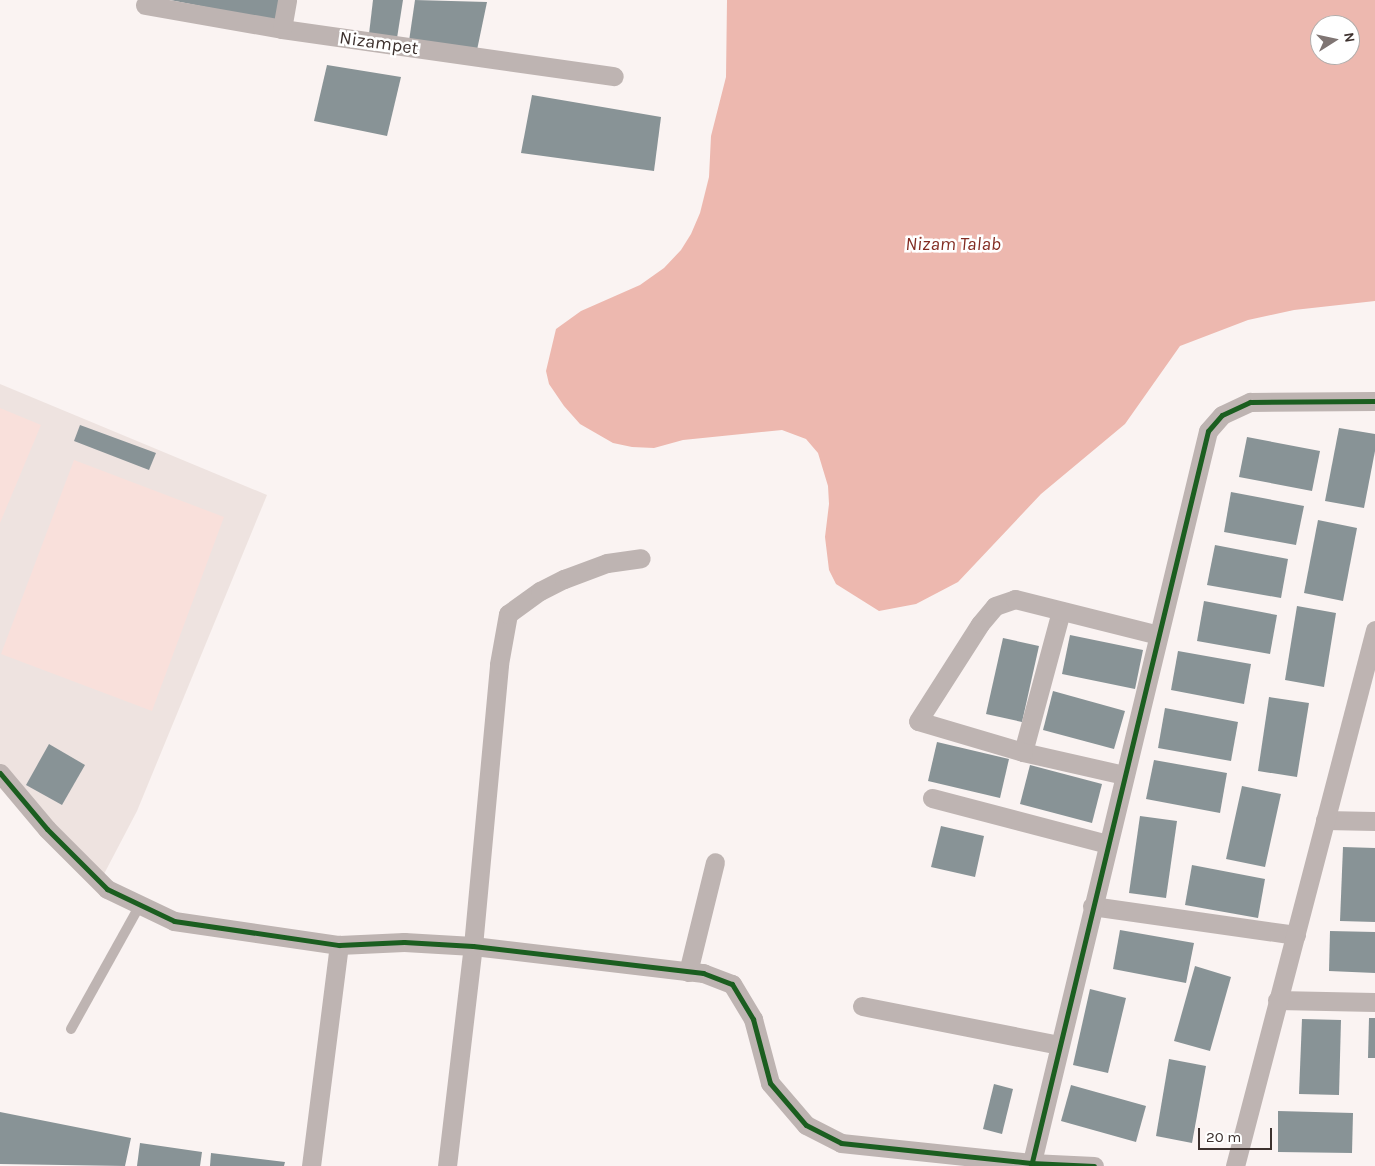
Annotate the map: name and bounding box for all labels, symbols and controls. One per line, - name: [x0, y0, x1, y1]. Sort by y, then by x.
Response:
- north arrow: [1310, 15, 1360, 65]
- street label: Nizampet: [338, 27, 420, 59]
- text: N: [1340, 31, 1359, 44]
- water label: Nizam Talab: [905, 234, 1001, 256]
- scale bar: [1200, 1118, 1274, 1150]
- text: 20 m: [1206, 1128, 1241, 1146]

